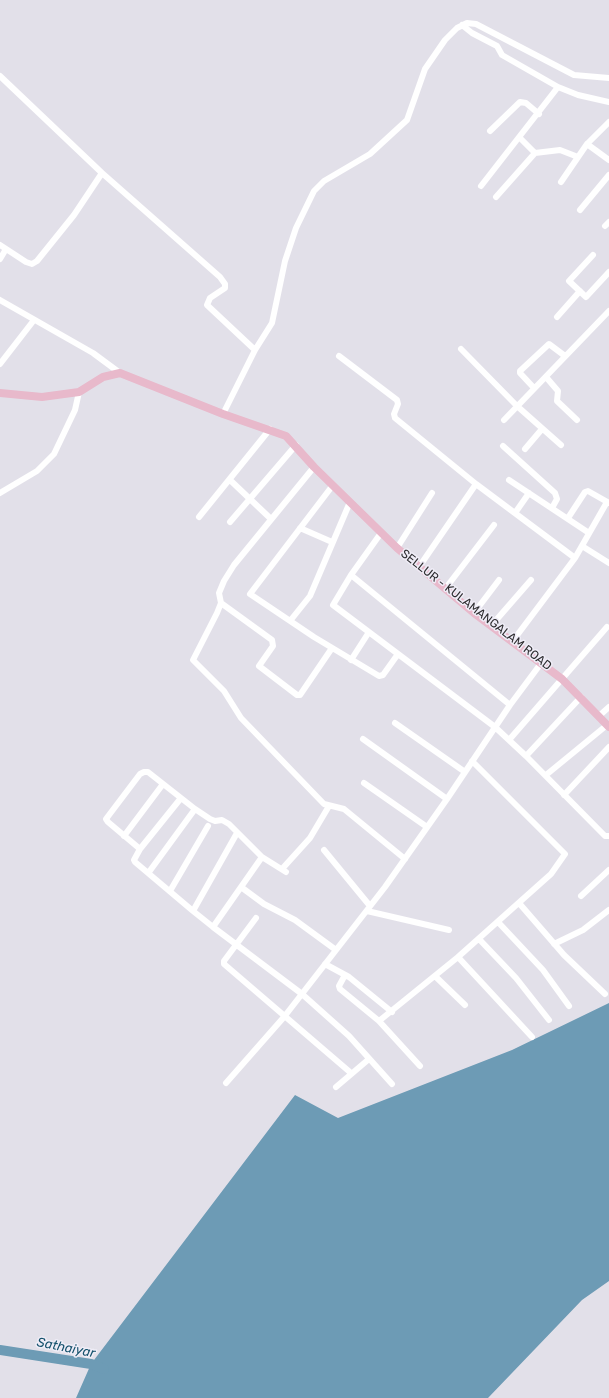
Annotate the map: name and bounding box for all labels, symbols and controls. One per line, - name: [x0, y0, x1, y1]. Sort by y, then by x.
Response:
- street label: SELLUR - KULAMANGALAM ROAD: [398, 547, 554, 673]
- water label: Sathaiyar: [35, 1335, 97, 1361]

